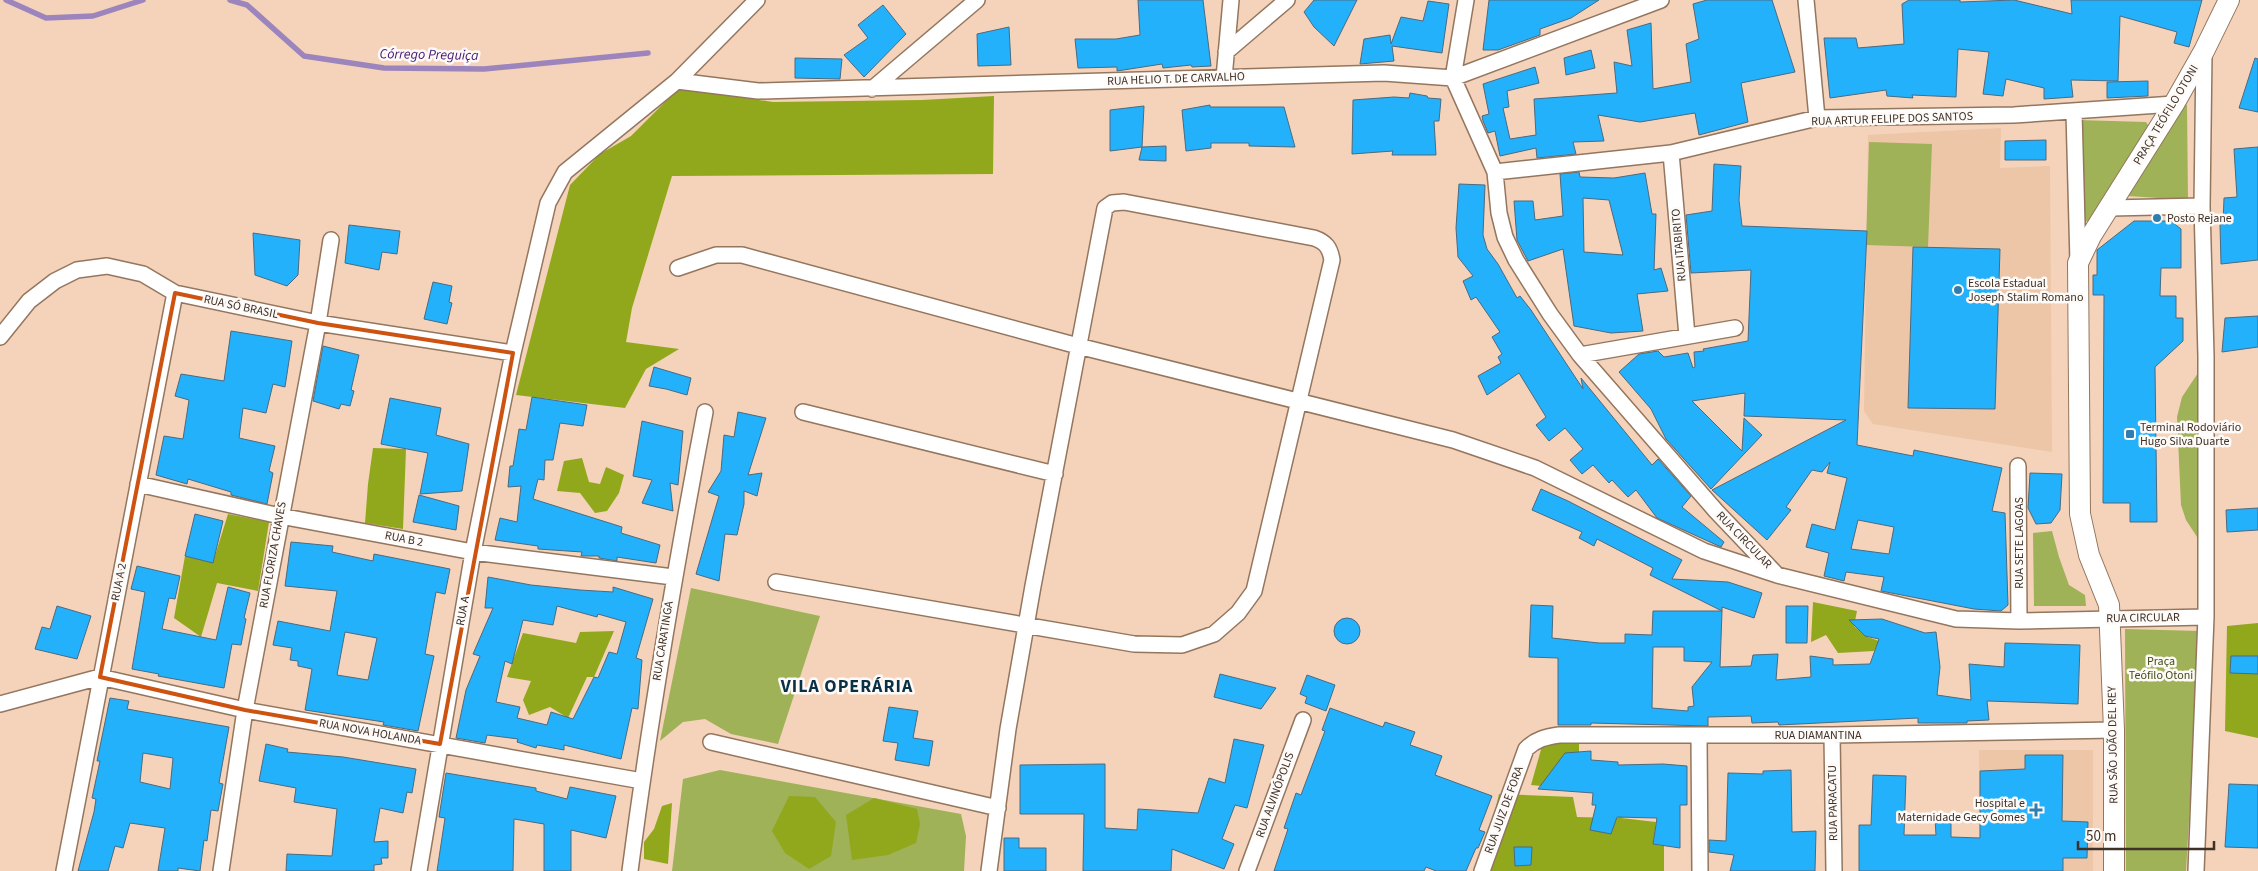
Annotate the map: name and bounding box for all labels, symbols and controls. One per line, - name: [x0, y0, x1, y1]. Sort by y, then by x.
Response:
- water label: Córrego Preguiça: [379, 44, 479, 66]
- street label: PRAÇA TEÓFILO OTONI: [2129, 62, 2203, 168]
- street label: RUA HELIO T. DE CARVALHO: [1107, 68, 1245, 90]
- street label: RUA ARTUR FELIPE DOS SANTOS: [1811, 108, 1973, 130]
- street label: RUA ITABIRITO: [1667, 208, 1691, 282]
- place label: Posto Rejane: [2167, 210, 2232, 227]
- marker: Posto Rejane: [2151, 212, 2163, 224]
- place label: Escola Estadual Joseph Stalim Romano: [1968, 275, 2083, 306]
- marker: Escola Estadual Joseph Stalim Romano: [1952, 284, 1964, 296]
- street label: RUA SÓ BRASIL: [202, 291, 280, 323]
- place label: Terminal Rodoviário Hugo Silva Duarte: [2140, 419, 2241, 450]
- marker: Terminal Rodoviário Hugo Silva Duarte: [2124, 428, 2136, 440]
- street label: RUA SETE LAGOAS: [2011, 497, 2028, 589]
- street label: RUA FLORIZA CHAVES: [255, 500, 291, 610]
- street label: RUA CIRCULAR: [1712, 508, 1776, 573]
- street label: RUA B 2: [383, 527, 425, 551]
- street label: RUA A 2: [107, 562, 131, 602]
- street label: RUA A: [452, 594, 474, 627]
- street label: RUA CARATINGA: [648, 599, 678, 682]
- street label: RUA CIRCULAR: [2106, 609, 2180, 627]
- park label: Praça Teófilo Otoni: [2129, 653, 2193, 684]
- district label: VILA OPERÁRIA: [780, 674, 913, 699]
- street label: RUA SÃO JOÃO DEL REY: [2103, 686, 2123, 804]
- street label: RUA NOVA HOLANDA: [318, 715, 423, 749]
- street label: RUA DIAMANTINA: [1774, 727, 1862, 744]
- street label: RUA ALVINÓPOLIS: [1252, 750, 1298, 840]
- street label: RUA JUIZ DE FORA: [1480, 763, 1528, 856]
- street label: RUA PARACATU: [1824, 765, 1842, 841]
- place label: Hospital e Maternidade Gecy Gomes: [1897, 795, 2025, 826]
- marker: Hospital e Maternidade Gecy Gomes: [2029, 803, 2043, 817]
- scale bar: [2078, 818, 2214, 850]
- text: 50 m: [2086, 826, 2116, 847]

